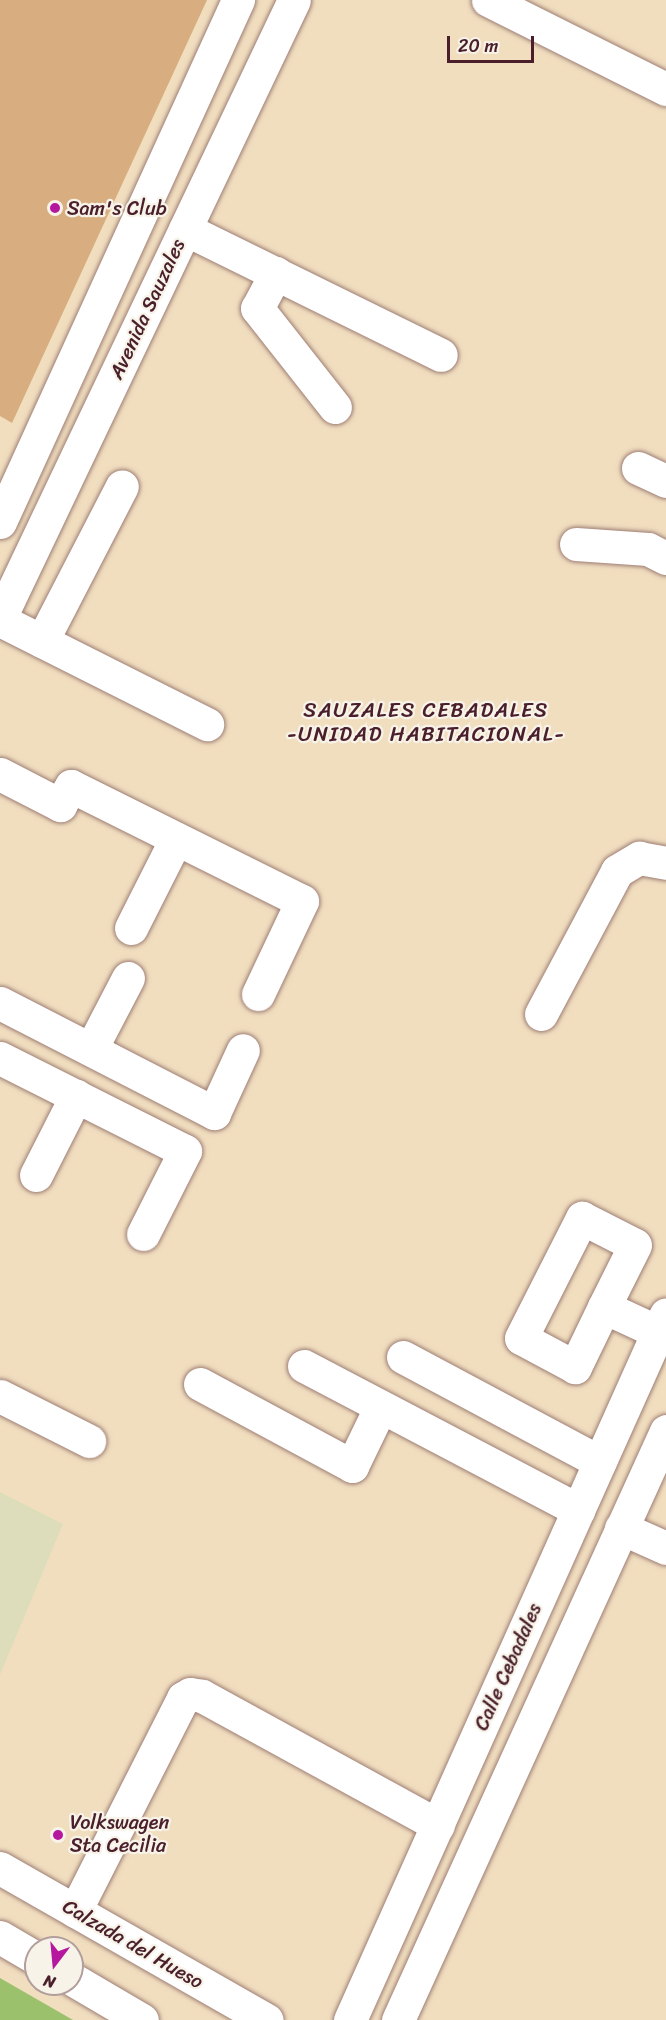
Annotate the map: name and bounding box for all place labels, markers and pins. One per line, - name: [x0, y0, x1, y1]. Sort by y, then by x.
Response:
- place label: Sam's Club: [67, 196, 166, 220]
- marker: Sam's Club: [48, 201, 62, 215]
- place label: Volkswagen Sta Cecilia: [70, 1811, 169, 1858]
- marker: Volkswagen Sta Cecilia: [51, 1828, 65, 1842]

